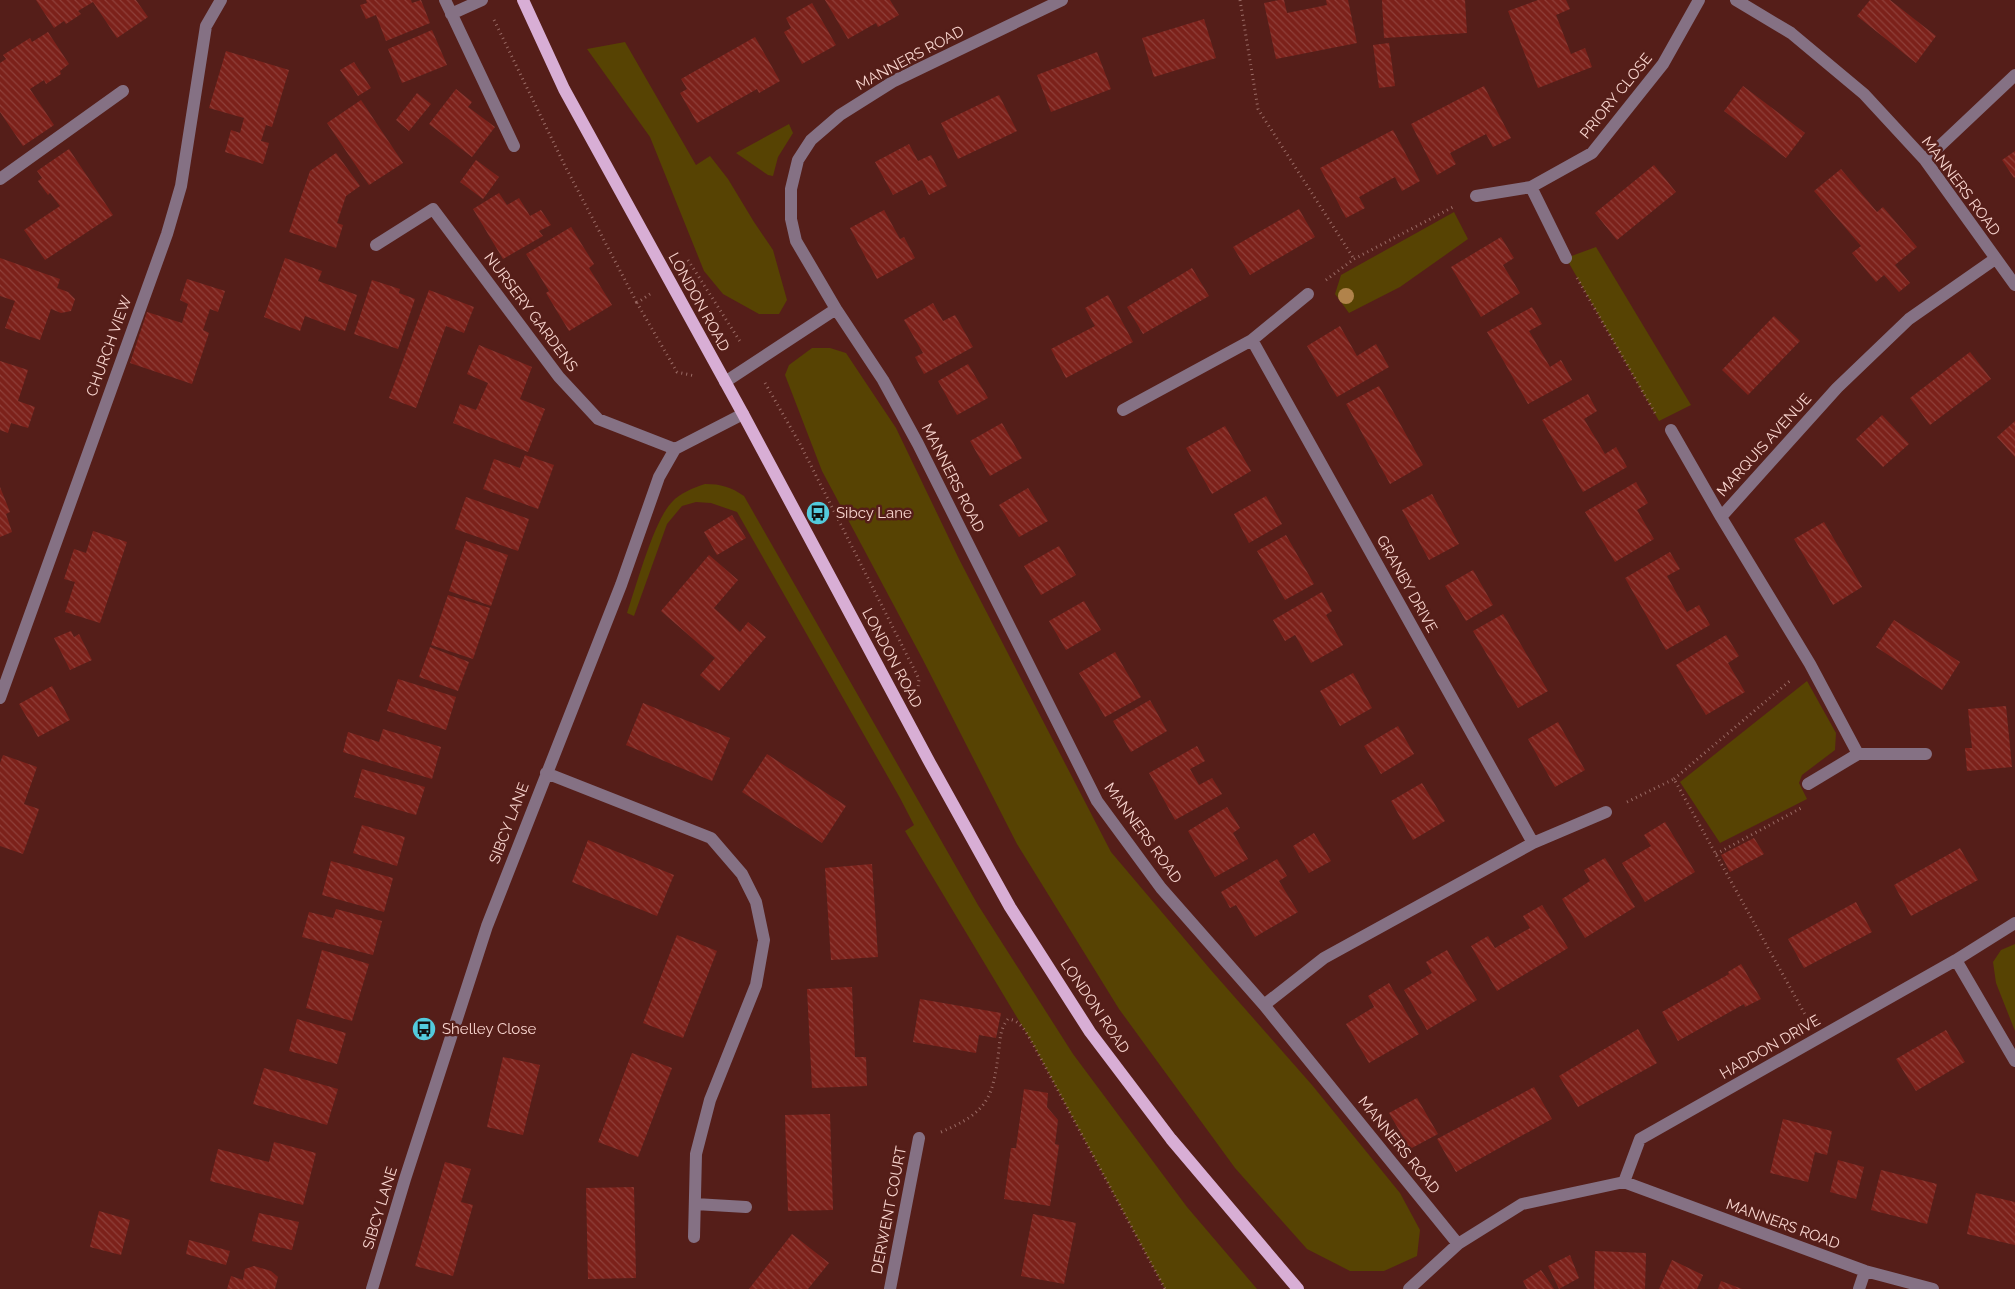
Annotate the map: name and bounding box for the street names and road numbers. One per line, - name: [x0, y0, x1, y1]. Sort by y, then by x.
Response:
- street label: MANNERS ROAD: [853, 22, 967, 94]
- street label: PRIORY CLOSE: [1576, 50, 1656, 142]
- street label: MANNERS ROAD: [1918, 133, 2004, 239]
- street label: NURSERY GARDENS: [480, 249, 582, 375]
- street label: LONDON ROAD: [664, 249, 734, 355]
- street label: CHURCH VIEW: [82, 293, 136, 399]
- street label: MARQUIS AVENUE: [1713, 390, 1815, 500]
- street label: MANNERS ROAD: [918, 421, 988, 536]
- street label: GRANBY DRIVE: [1373, 532, 1441, 636]
- street label: LONDON ROAD: [858, 605, 926, 711]
- street label: MANNERS ROAD: [1100, 779, 1186, 887]
- street label: SIBCY LANE: [485, 780, 533, 866]
- street label: LONDON ROAD: [1057, 955, 1133, 1057]
- street label: HADDON DRIVE: [1717, 1011, 1823, 1083]
- street label: MANNERS ROAD: [1354, 1093, 1444, 1197]
- street label: DERWENT COURT: [868, 1145, 910, 1275]
- street label: SIBCY LANE: [359, 1164, 401, 1252]
- street label: MANNERS ROAD: [1724, 1195, 1843, 1253]

